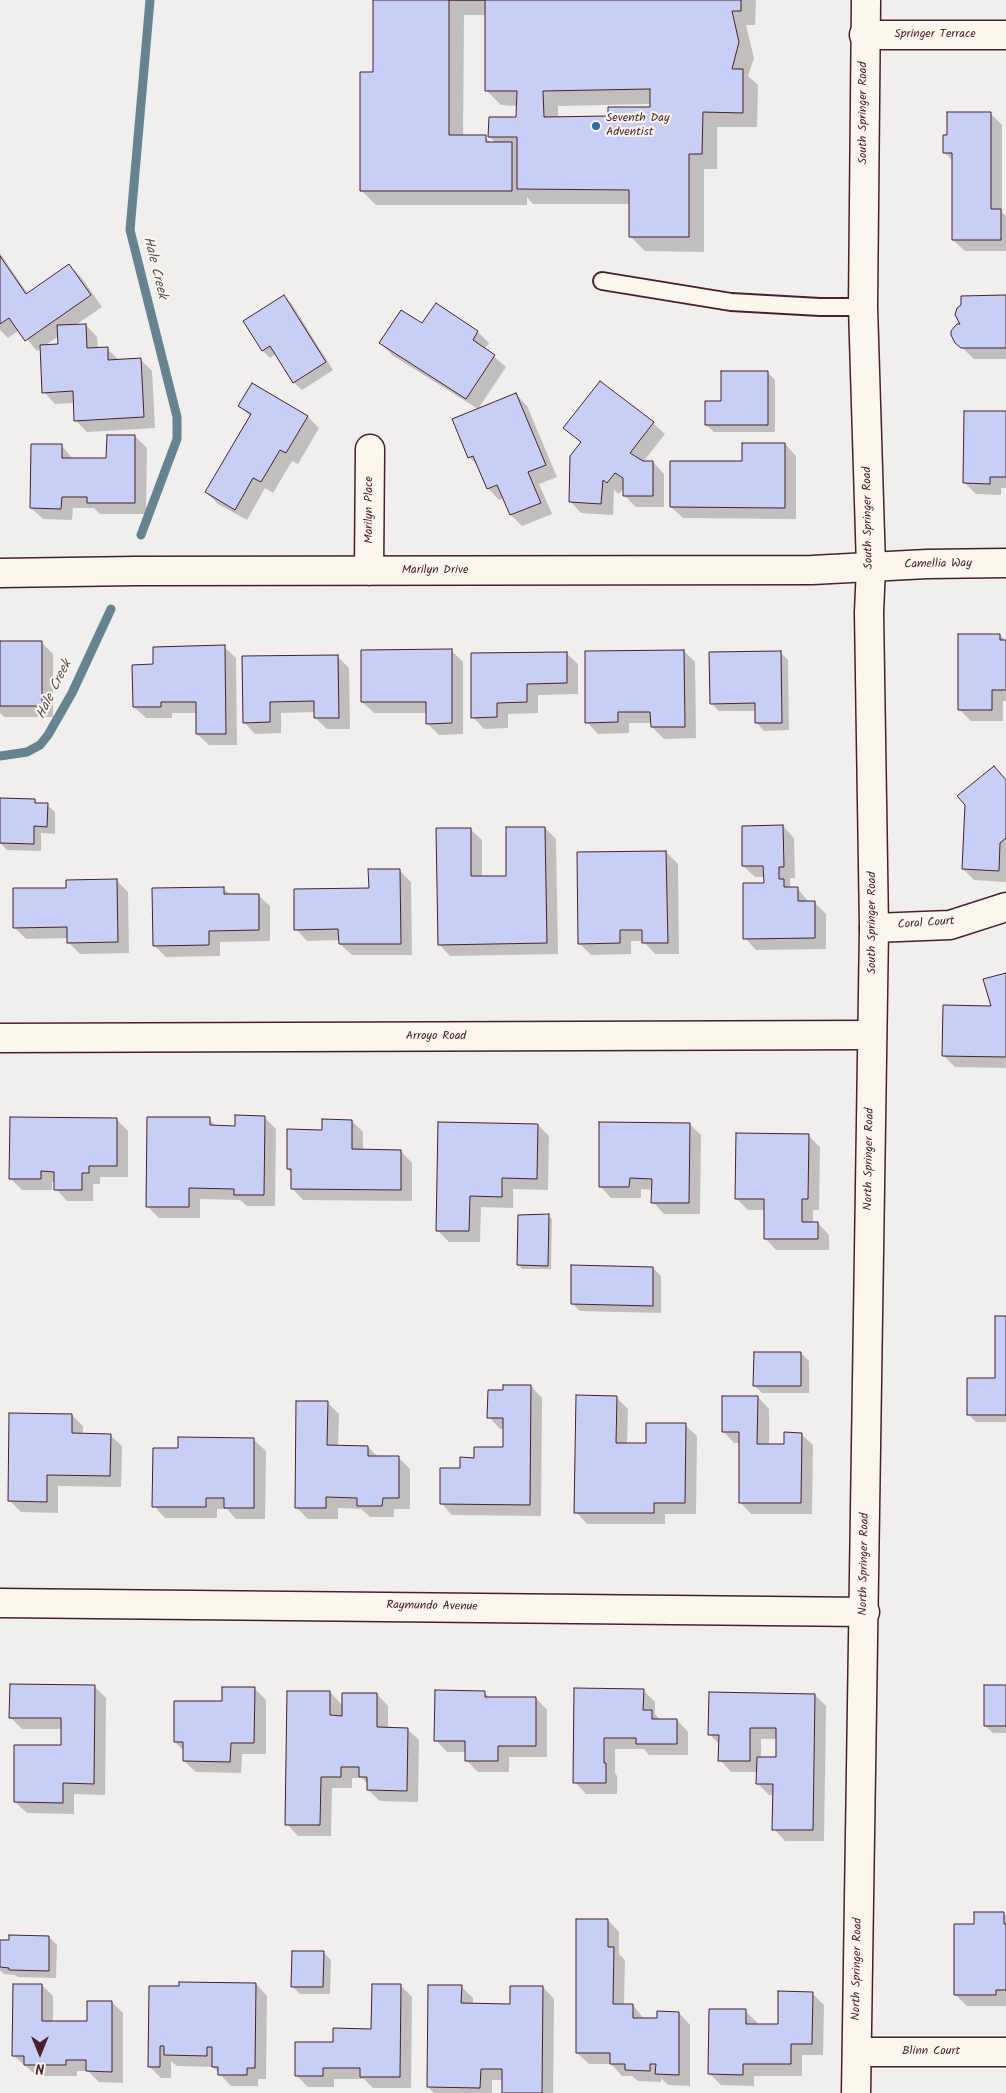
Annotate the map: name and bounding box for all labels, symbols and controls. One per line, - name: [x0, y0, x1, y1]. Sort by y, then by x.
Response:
- street label: Springer Terrace: [894, 28, 976, 42]
- street label: South Springer Road: [857, 62, 871, 164]
- place label: Seventh Day Adventist: [606, 112, 670, 140]
- marker: Seventh Day Adventist: [590, 120, 602, 132]
- water label: Hale Creek: [138, 235, 170, 301]
- street label: South Springer Road: [861, 467, 877, 569]
- street label: Marilyn Place: [363, 476, 377, 544]
- street label: Camellia Way: [904, 557, 972, 573]
- street label: Marilyn Drive: [402, 564, 468, 578]
- water label: Hale Creek: [34, 658, 76, 722]
- street label: South Springer Road: [866, 872, 880, 974]
- street label: Coral Court: [897, 915, 955, 933]
- street label: Arroyo Road: [406, 1030, 466, 1044]
- street label: North Springer Road: [862, 1108, 878, 1210]
- street label: North Springer Road: [857, 1513, 873, 1615]
- street label: Raymundo Avenue: [386, 1599, 478, 1615]
- street label: North Springer Road: [850, 1918, 866, 2020]
- north arrow: [15, 2028, 65, 2078]
- street label: Blinn Court: [902, 2045, 960, 2059]
- text: N: [36, 2057, 44, 2079]

